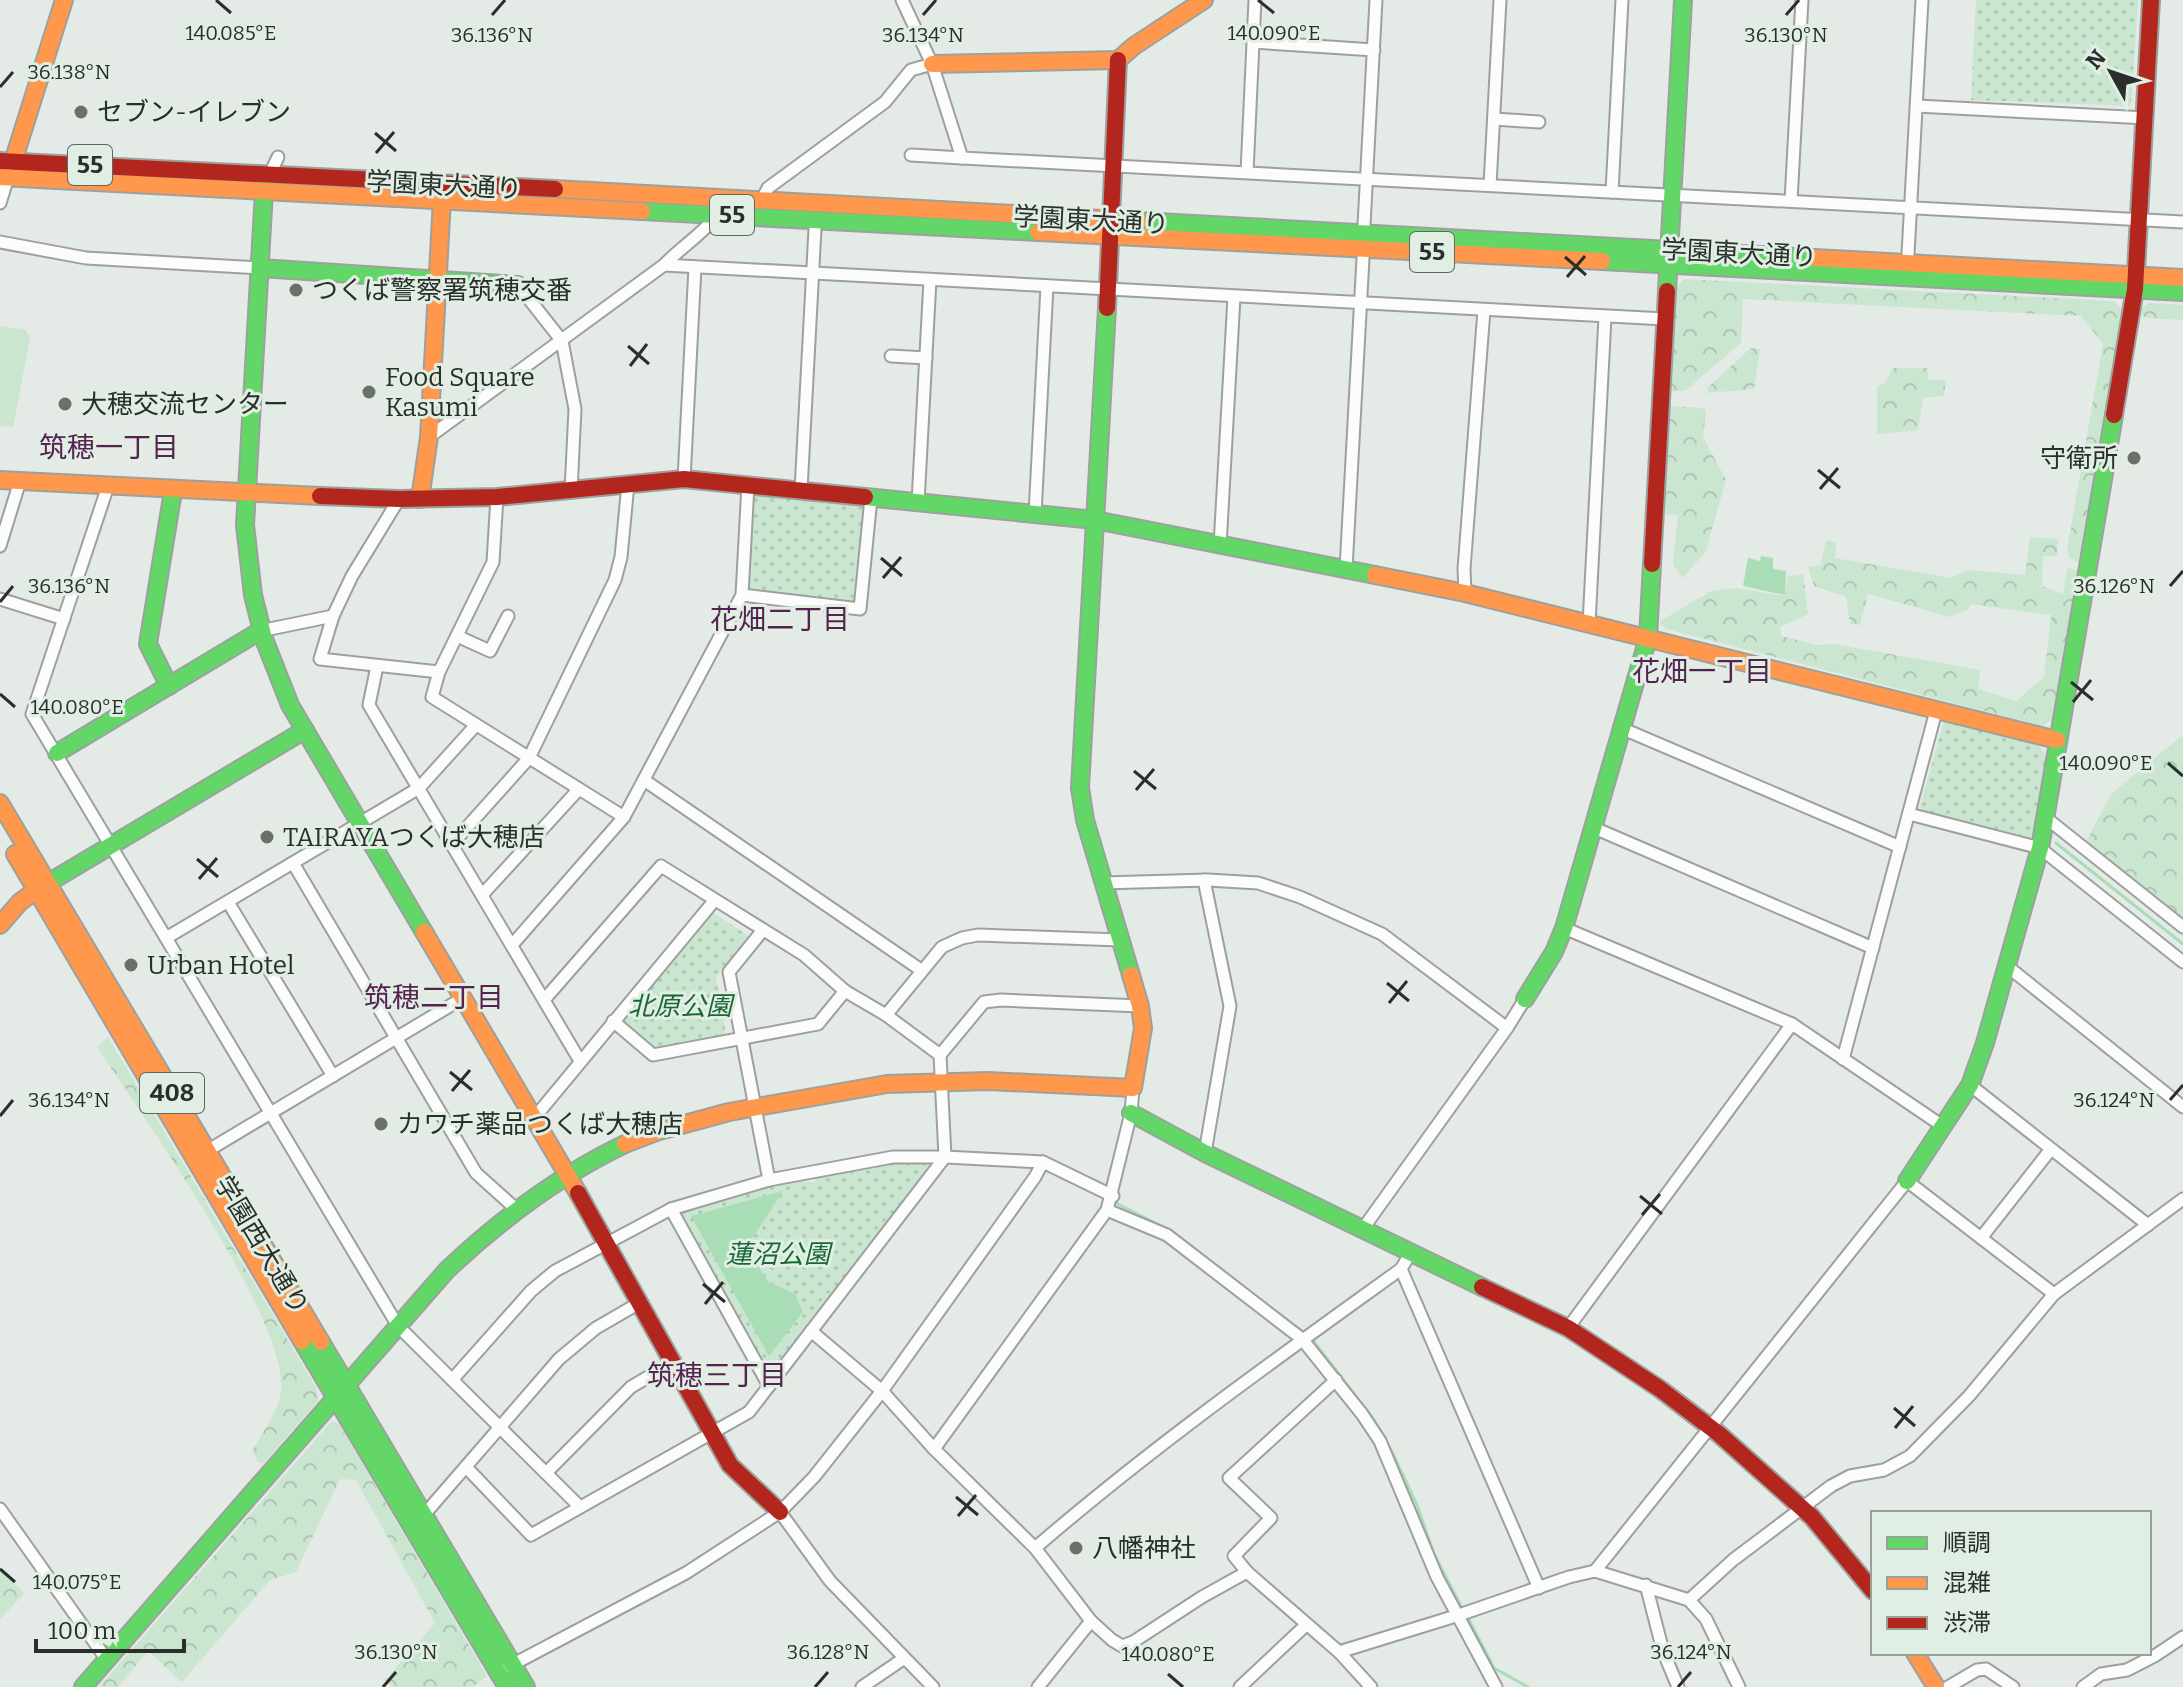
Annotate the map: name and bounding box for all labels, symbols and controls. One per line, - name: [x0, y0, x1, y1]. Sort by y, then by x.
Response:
- text: 140.085°E: [186, 21, 276, 45]
- text: 140.090°E: [1228, 21, 1320, 45]
- text: 36.136°N: [451, 23, 533, 47]
- text: 36.134°N: [882, 23, 964, 47]
- text: 36.130°N: [1744, 23, 1828, 47]
- north arrow: [2071, 32, 2151, 112]
- text: N: [2080, 44, 2112, 75]
- text: 36.138°N: [27, 60, 111, 84]
- place label: セブン-イレブン: [97, 97, 291, 128]
- marker: セブン-イレブン: [72, 103, 90, 121]
- road number: 55: [68, 145, 112, 185]
- street label: 学園東大通り: [365, 166, 523, 205]
- road number: 55: [710, 195, 754, 235]
- street label: 学園東大通り: [1012, 201, 1170, 240]
- road number: 55: [1410, 232, 1454, 272]
- street label: 学園東大通り: [1660, 234, 1818, 273]
- place label: つくば警察署筑穂交番: [312, 275, 572, 306]
- marker: つくば警察署筑穂交番: [287, 281, 305, 299]
- place label: Food Square Kasumi: [385, 362, 535, 423]
- marker: Food Square Kasumi: [360, 383, 378, 401]
- place label: 大穂交流センター: [81, 389, 289, 420]
- marker: 大穂交流センター: [56, 395, 74, 413]
- district label: 筑穂一丁目: [39, 431, 179, 464]
- place label: 守衛所: [2040, 443, 2118, 474]
- marker: 守衛所: [2125, 449, 2143, 467]
- text: 36.136°N: [28, 574, 110, 598]
- text: 36.126°N: [2073, 574, 2155, 598]
- district label: 花畑二丁目: [710, 603, 850, 636]
- district label: 花畑一丁目: [1632, 655, 1772, 688]
- text: 140.080°E: [30, 695, 124, 719]
- text: 140.090°E: [2060, 751, 2152, 775]
- place label: TAIRAYAつくば大穂店: [283, 822, 545, 853]
- marker: TAIRAYAつくば大穂店: [258, 828, 276, 846]
- place label: Urban Hotel: [147, 950, 294, 981]
- marker: Urban Hotel: [122, 956, 140, 974]
- district label: 筑穂二丁目: [364, 981, 504, 1014]
- park label: 北原公園: [628, 991, 736, 1022]
- road number: 408: [140, 1073, 204, 1113]
- text: 36.134°N: [28, 1088, 110, 1112]
- text: 36.124°N: [2073, 1088, 2155, 1112]
- place label: カワチ薬品つくば大穂店: [397, 1109, 683, 1140]
- marker: カワチ薬品つくば大穂店: [372, 1115, 390, 1133]
- street label: 学園西大通り: [208, 1170, 315, 1320]
- park label: 蓮沼公園: [726, 1239, 834, 1270]
- district label: 筑穂三丁目: [647, 1359, 787, 1392]
- legend: [1871, 1511, 2151, 1655]
- text: 順調: [1943, 1529, 1991, 1557]
- place label: 八幡神社: [1092, 1533, 1196, 1564]
- marker: 八幡神社: [1067, 1539, 1085, 1557]
- text: 混雑: [1943, 1569, 1991, 1597]
- text: 140.075°E: [33, 1570, 121, 1594]
- scale bar: [36, 1603, 184, 1653]
- text: 渋滞: [1943, 1609, 1991, 1637]
- text: 100 m: [48, 1617, 116, 1645]
- text: 36.130°N: [354, 1640, 438, 1664]
- text: 36.128°N: [787, 1640, 869, 1664]
- text: 36.124°N: [1650, 1640, 1732, 1664]
- text: 140.080°E: [1121, 1642, 1215, 1666]

